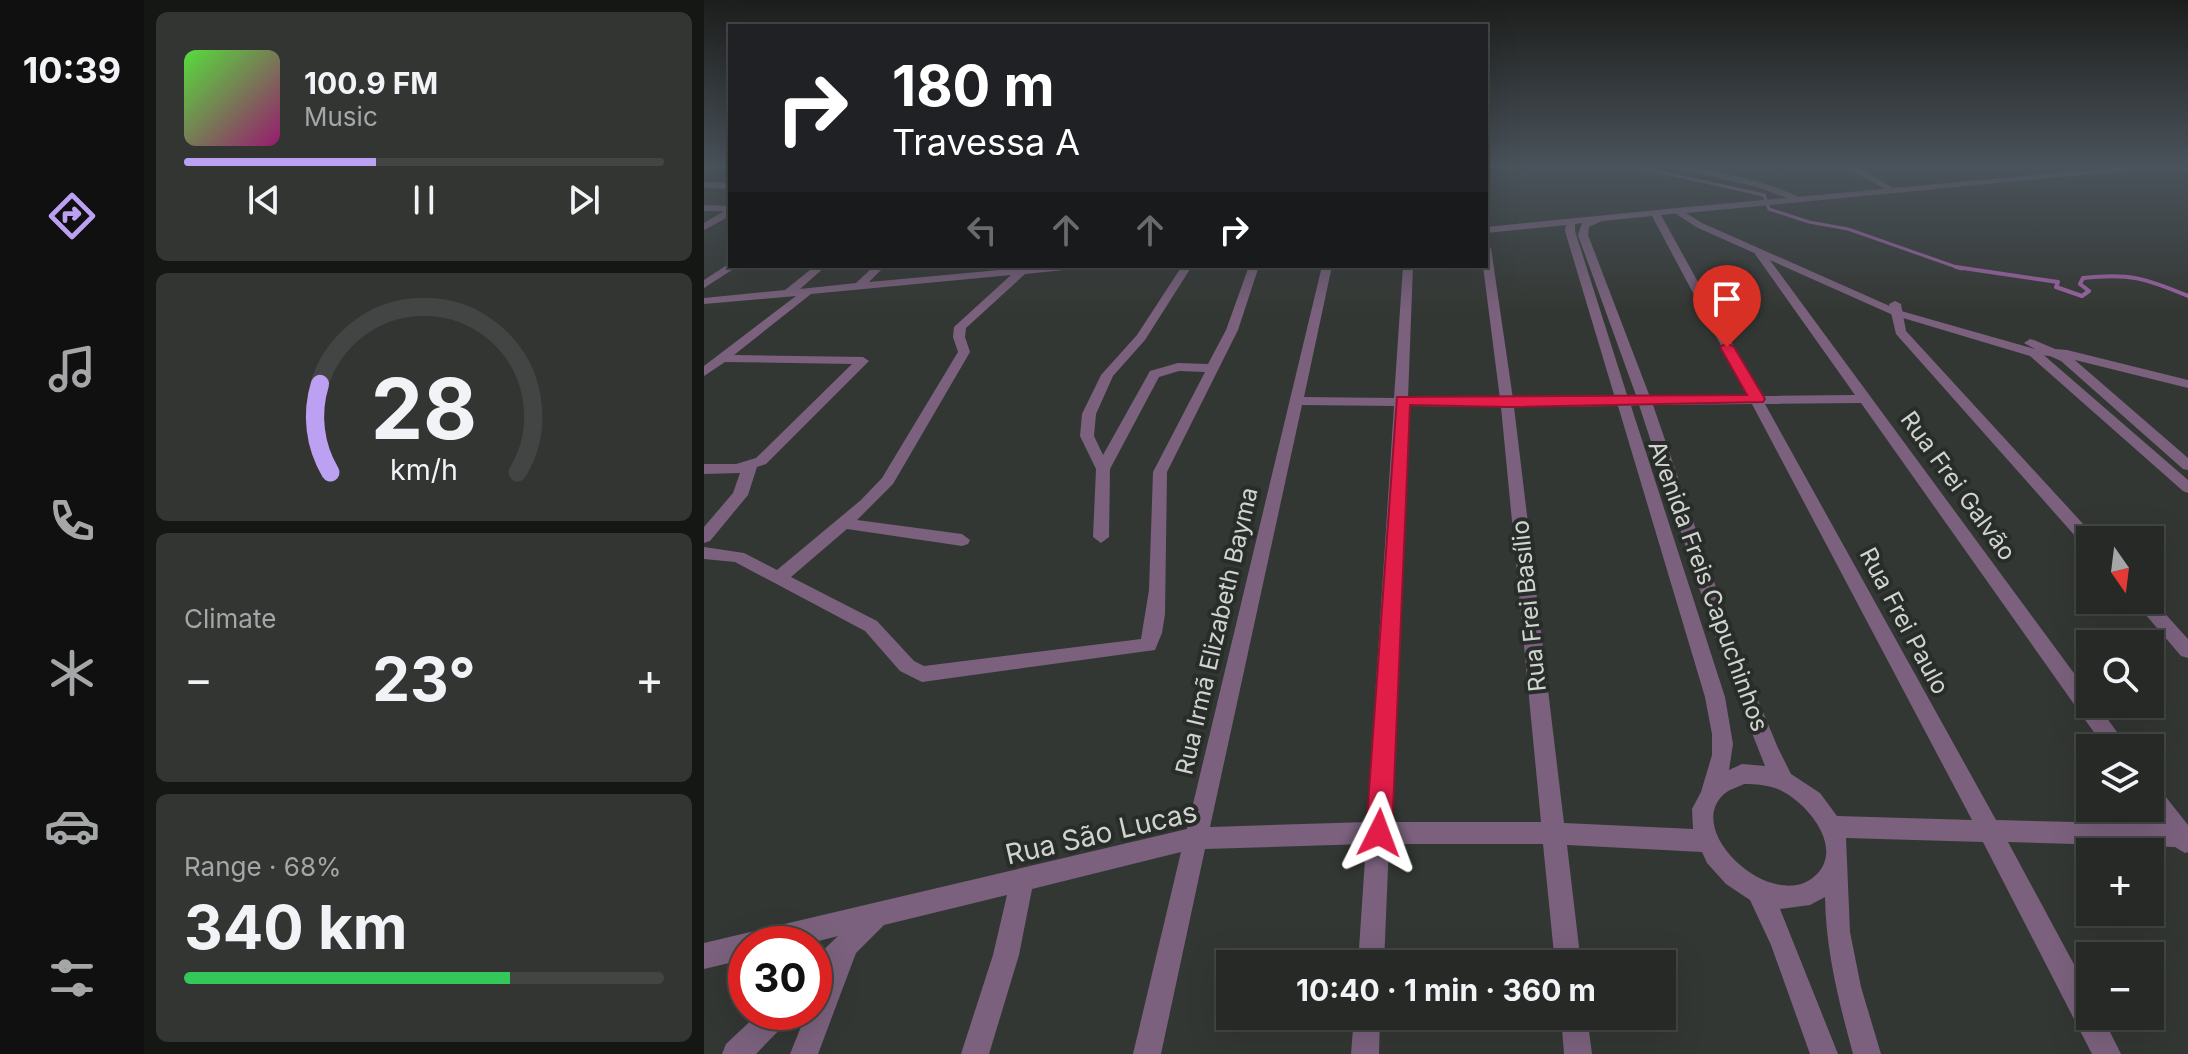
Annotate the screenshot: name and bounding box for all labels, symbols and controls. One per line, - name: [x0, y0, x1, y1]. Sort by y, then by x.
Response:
- text: 10:39: [23, 48, 121, 92]
- text: 180 m: [892, 52, 1055, 120]
- icon: right: [760, 56, 864, 160]
- text: 100.9 FM: [304, 65, 438, 101]
- text: Music: [304, 101, 378, 132]
- text: Travessa A: [892, 120, 1080, 164]
- icon: previous: [242, 178, 286, 222]
- icon: pause: [402, 178, 446, 222]
- icon: next: [562, 178, 606, 222]
- icon: directions: [44, 188, 100, 244]
- icon: left: [960, 208, 1004, 252]
- icon: ahead: [1044, 208, 1088, 252]
- icon: ahead: [1128, 208, 1172, 252]
- icon: right: [1212, 208, 1256, 252]
- pin: [1693, 265, 1761, 347]
- icon: arrive: [1705, 277, 1749, 321]
- icon: music: [44, 341, 100, 397]
- text: 28: [371, 357, 477, 458]
- street label: Rua Frei Galvão: [1895, 406, 2022, 566]
- street label: Avenida Freis Capuchinhos: [1642, 437, 1775, 735]
- text: km/h: [390, 452, 458, 487]
- street label: Rua Irmã Elizabeth Bayma: [1169, 484, 1264, 777]
- icon: phone: [44, 493, 100, 549]
- street label: Rua Frei Basílio: [1505, 519, 1552, 693]
- north arrow: [2076, 526, 2164, 614]
- map controls: [2076, 526, 2164, 1030]
- street label: Rua Frei Paulo: [1854, 543, 1955, 699]
- text: Climate: [184, 603, 276, 634]
- button: search: [2076, 630, 2164, 718]
- text: 23°: [372, 643, 476, 715]
- icon: climate: [44, 645, 100, 701]
- text: −: [184, 652, 213, 706]
- text: +: [635, 652, 664, 706]
- button: layers: [2076, 734, 2164, 822]
- position arrow: [1337, 791, 1421, 875]
- street label: Rua São Lucas: [1002, 794, 1200, 872]
- icon: car: [44, 798, 100, 854]
- button: +: [2076, 838, 2164, 926]
- text: Range · 68%: [184, 851, 342, 882]
- text: 340 km: [184, 891, 408, 963]
- speed limit sign: 30: [728, 926, 832, 1030]
- button: −: [2076, 942, 2164, 1030]
- icon: filters: [44, 950, 100, 1006]
- text: 10:40 · 1 min · 360 m: [1296, 972, 1596, 1008]

